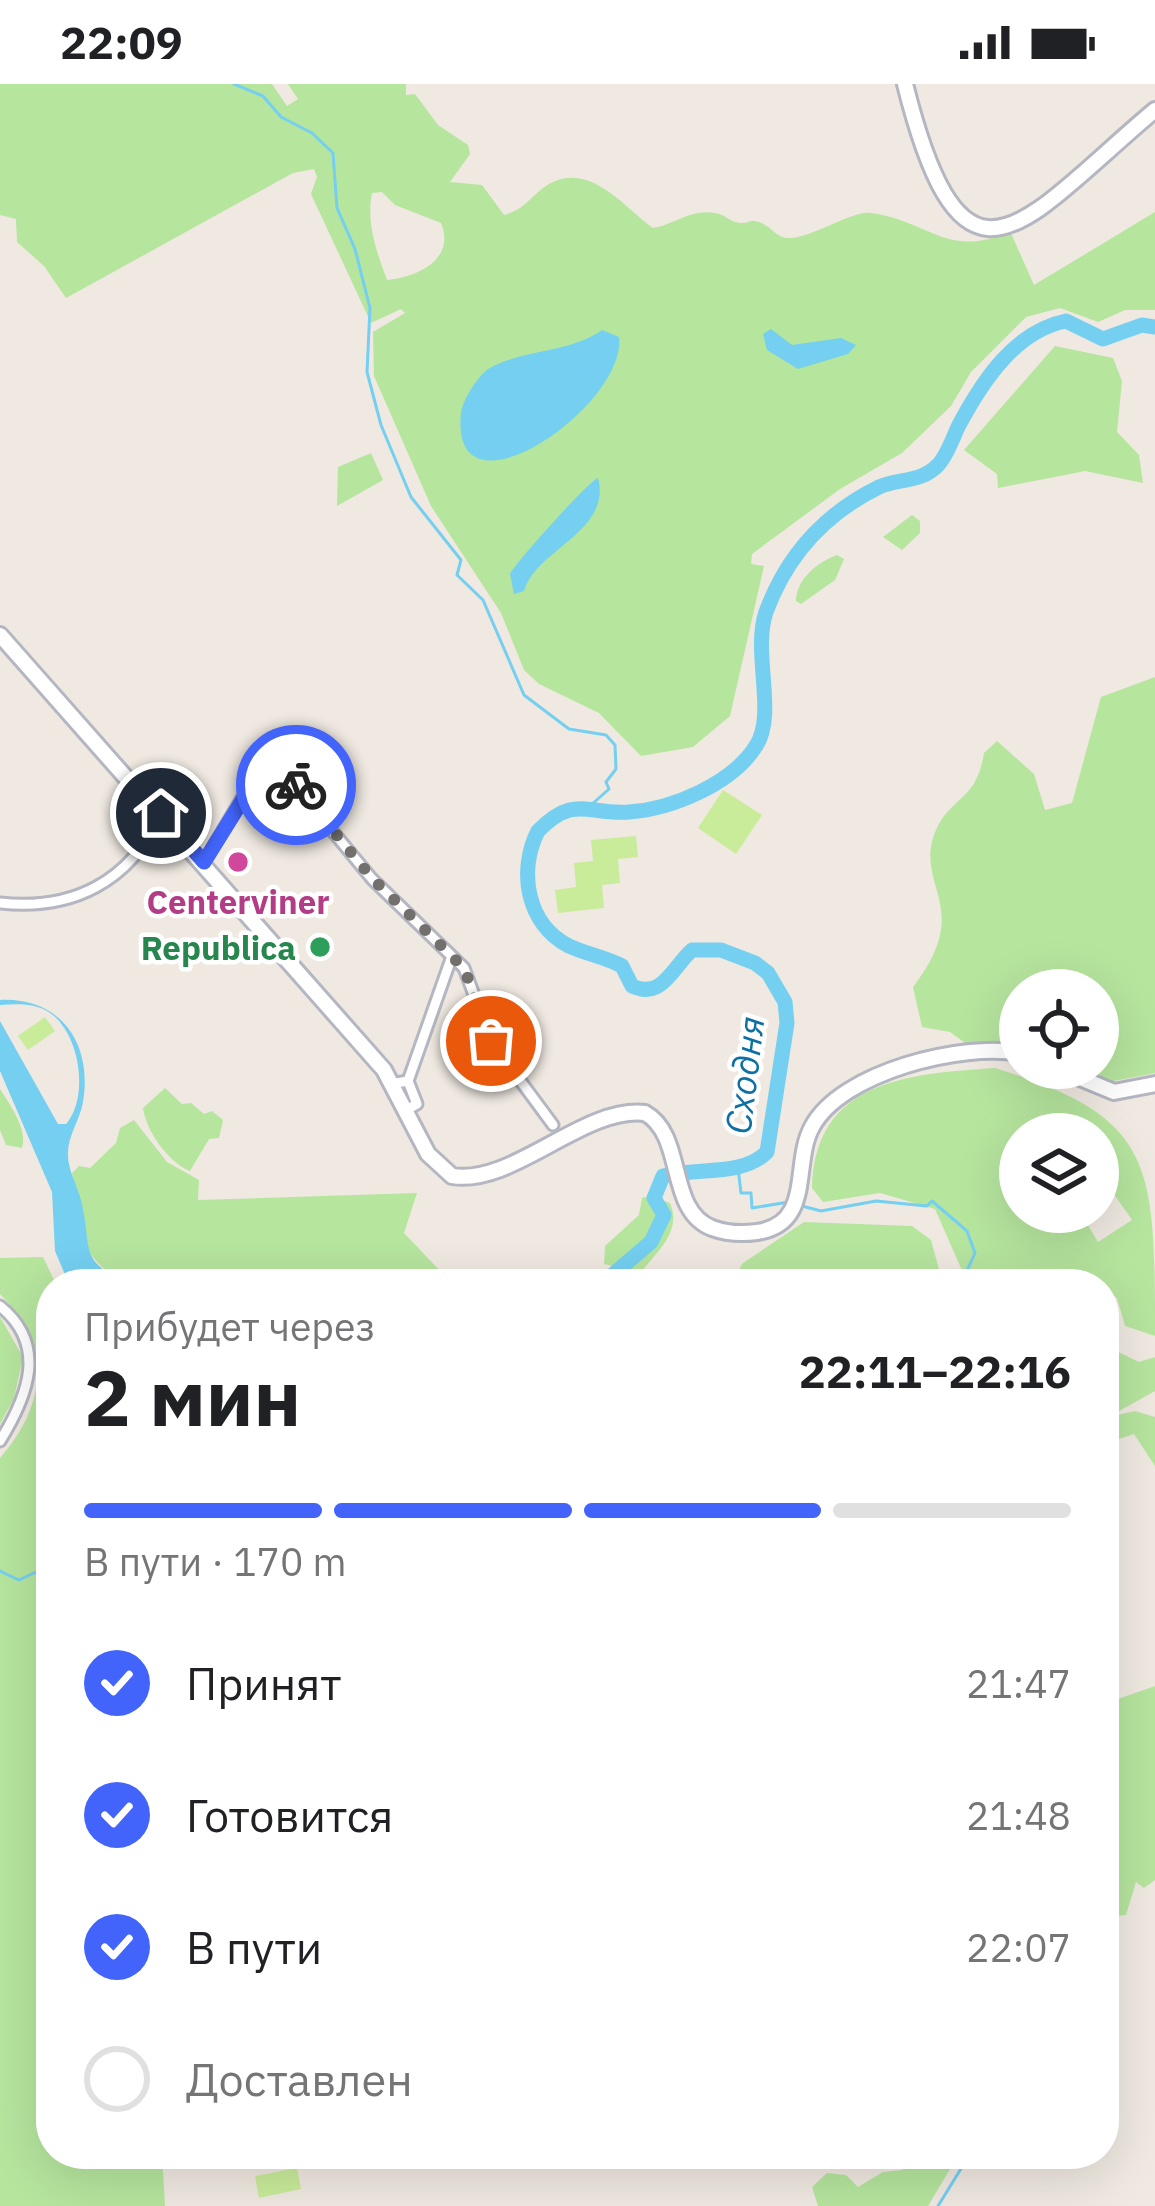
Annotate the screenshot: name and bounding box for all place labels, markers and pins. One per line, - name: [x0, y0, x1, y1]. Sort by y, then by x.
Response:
- pin: [110, 762, 212, 864]
- marker: Centerviner: [225, 849, 251, 875]
- place label: Centerviner: [146, 880, 330, 923]
- place label: Republica: [141, 926, 296, 969]
- marker: Republica: [307, 934, 333, 960]
- pin: [440, 990, 542, 1092]

